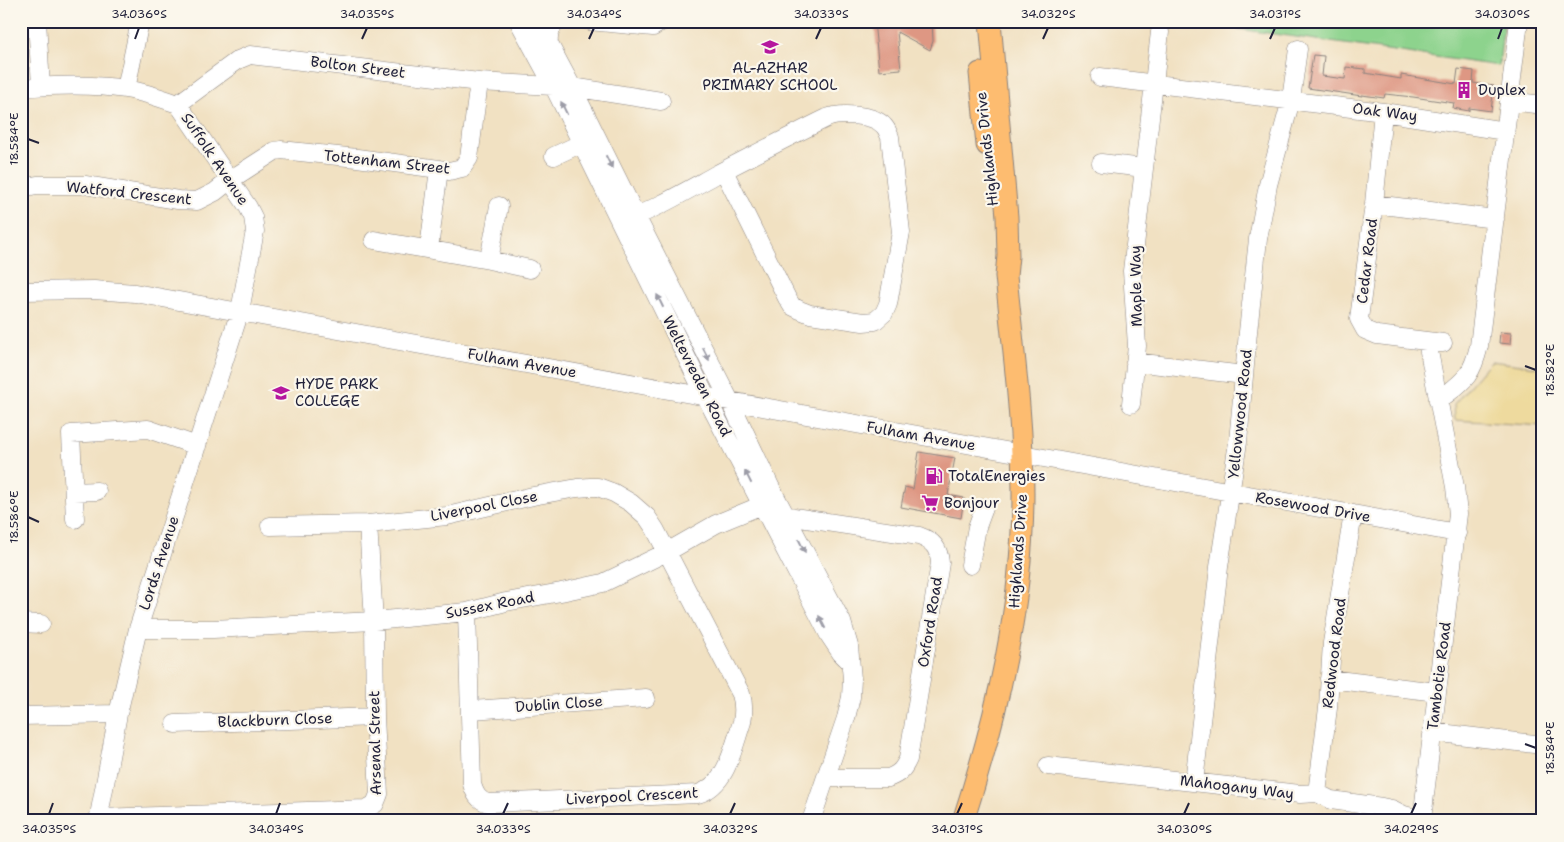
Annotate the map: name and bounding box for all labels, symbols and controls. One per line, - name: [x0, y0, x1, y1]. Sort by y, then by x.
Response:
- text: 34.036°S: [111, 6, 167, 22]
- text: 34.035°S: [340, 6, 395, 22]
- text: 34.034°S: [566, 6, 622, 22]
- text: 34.033°S: [793, 6, 849, 22]
- text: 34.032°S: [1020, 6, 1076, 22]
- text: 34.031°S: [1249, 6, 1301, 22]
- text: 34.030°S: [1474, 6, 1530, 22]
- school or university icon: AL-AZHAR PRIMARY SCHOOL: [760, 37, 780, 57]
- street label: Bolton Street: [309, 51, 407, 83]
- place label: AL-AZHAR PRIMARY SCHOOL: [702, 58, 838, 95]
- building icon: Duplex: [1454, 80, 1474, 100]
- place label: Duplex: [1478, 80, 1526, 100]
- street label: Highlands Drive: [971, 91, 1003, 207]
- street label: Oak Way: [1351, 98, 1419, 126]
- one-way arrow: [560, 101, 568, 115]
- street label: Suffolk Avenue: [177, 109, 253, 209]
- text: 18.584°E: [6, 113, 22, 166]
- street label: Tottenham Street: [323, 145, 451, 179]
- one-way arrow: [605, 155, 613, 169]
- street label: Watford Crescent: [65, 176, 193, 210]
- street label: Cedar Road: [1352, 217, 1382, 305]
- street label: Maple Way: [1125, 245, 1147, 327]
- one-way arrow: [656, 294, 664, 308]
- street label: Weltevreden Road: [658, 312, 736, 440]
- street label: Fulham Avenue: [466, 344, 578, 382]
- text: 18.582°E: [1542, 344, 1558, 396]
- one-way arrow: [702, 346, 710, 361]
- street label: Yellowwood Road: [1223, 348, 1257, 480]
- place label: HYDE PARK COLLEGE: [295, 374, 379, 411]
- school or university icon: HYDE PARK COLLEGE: [271, 383, 291, 403]
- street label: Fulham Avenue: [865, 417, 977, 455]
- fuel station icon: TotalEnergies: [924, 466, 944, 486]
- place label: TotalEnergies: [948, 466, 1046, 486]
- one-way arrow: [744, 470, 752, 485]
- street label: Liverpool Close: [429, 486, 539, 526]
- street label: Rosewood Drive: [1254, 487, 1372, 527]
- text: 18.586°E: [6, 490, 22, 544]
- supermarket icon: Bonjour: [920, 493, 940, 513]
- place label: Bonjour: [944, 493, 1000, 513]
- street label: Highlands Drive: [1004, 493, 1032, 609]
- street label: Lords Avenue: [134, 513, 184, 613]
- one-way arrow: [798, 539, 806, 553]
- street label: Oxford Road: [913, 575, 947, 669]
- street label: Sussex Road: [444, 587, 536, 623]
- street label: Redwood Road: [1317, 596, 1351, 709]
- one-way arrow: [818, 615, 826, 629]
- street label: Tambotie Road: [1422, 620, 1456, 731]
- street label: Arsenal Street: [364, 690, 386, 796]
- street label: Dublin Close: [514, 691, 604, 717]
- street label: Blackburn Close: [217, 708, 333, 732]
- text: 18.584°E: [1542, 722, 1558, 775]
- street label: Mahogany Way: [1179, 770, 1295, 804]
- street label: Liverpool Crescent: [565, 783, 699, 809]
- text: 34.035°S: [22, 821, 77, 837]
- text: 34.034°S: [248, 821, 304, 837]
- text: 34.033°S: [475, 821, 531, 837]
- text: 34.032°S: [702, 821, 758, 837]
- text: 34.031°S: [931, 821, 983, 837]
- text: 34.030°S: [1156, 821, 1212, 837]
- text: 34.029°S: [1383, 821, 1439, 837]

